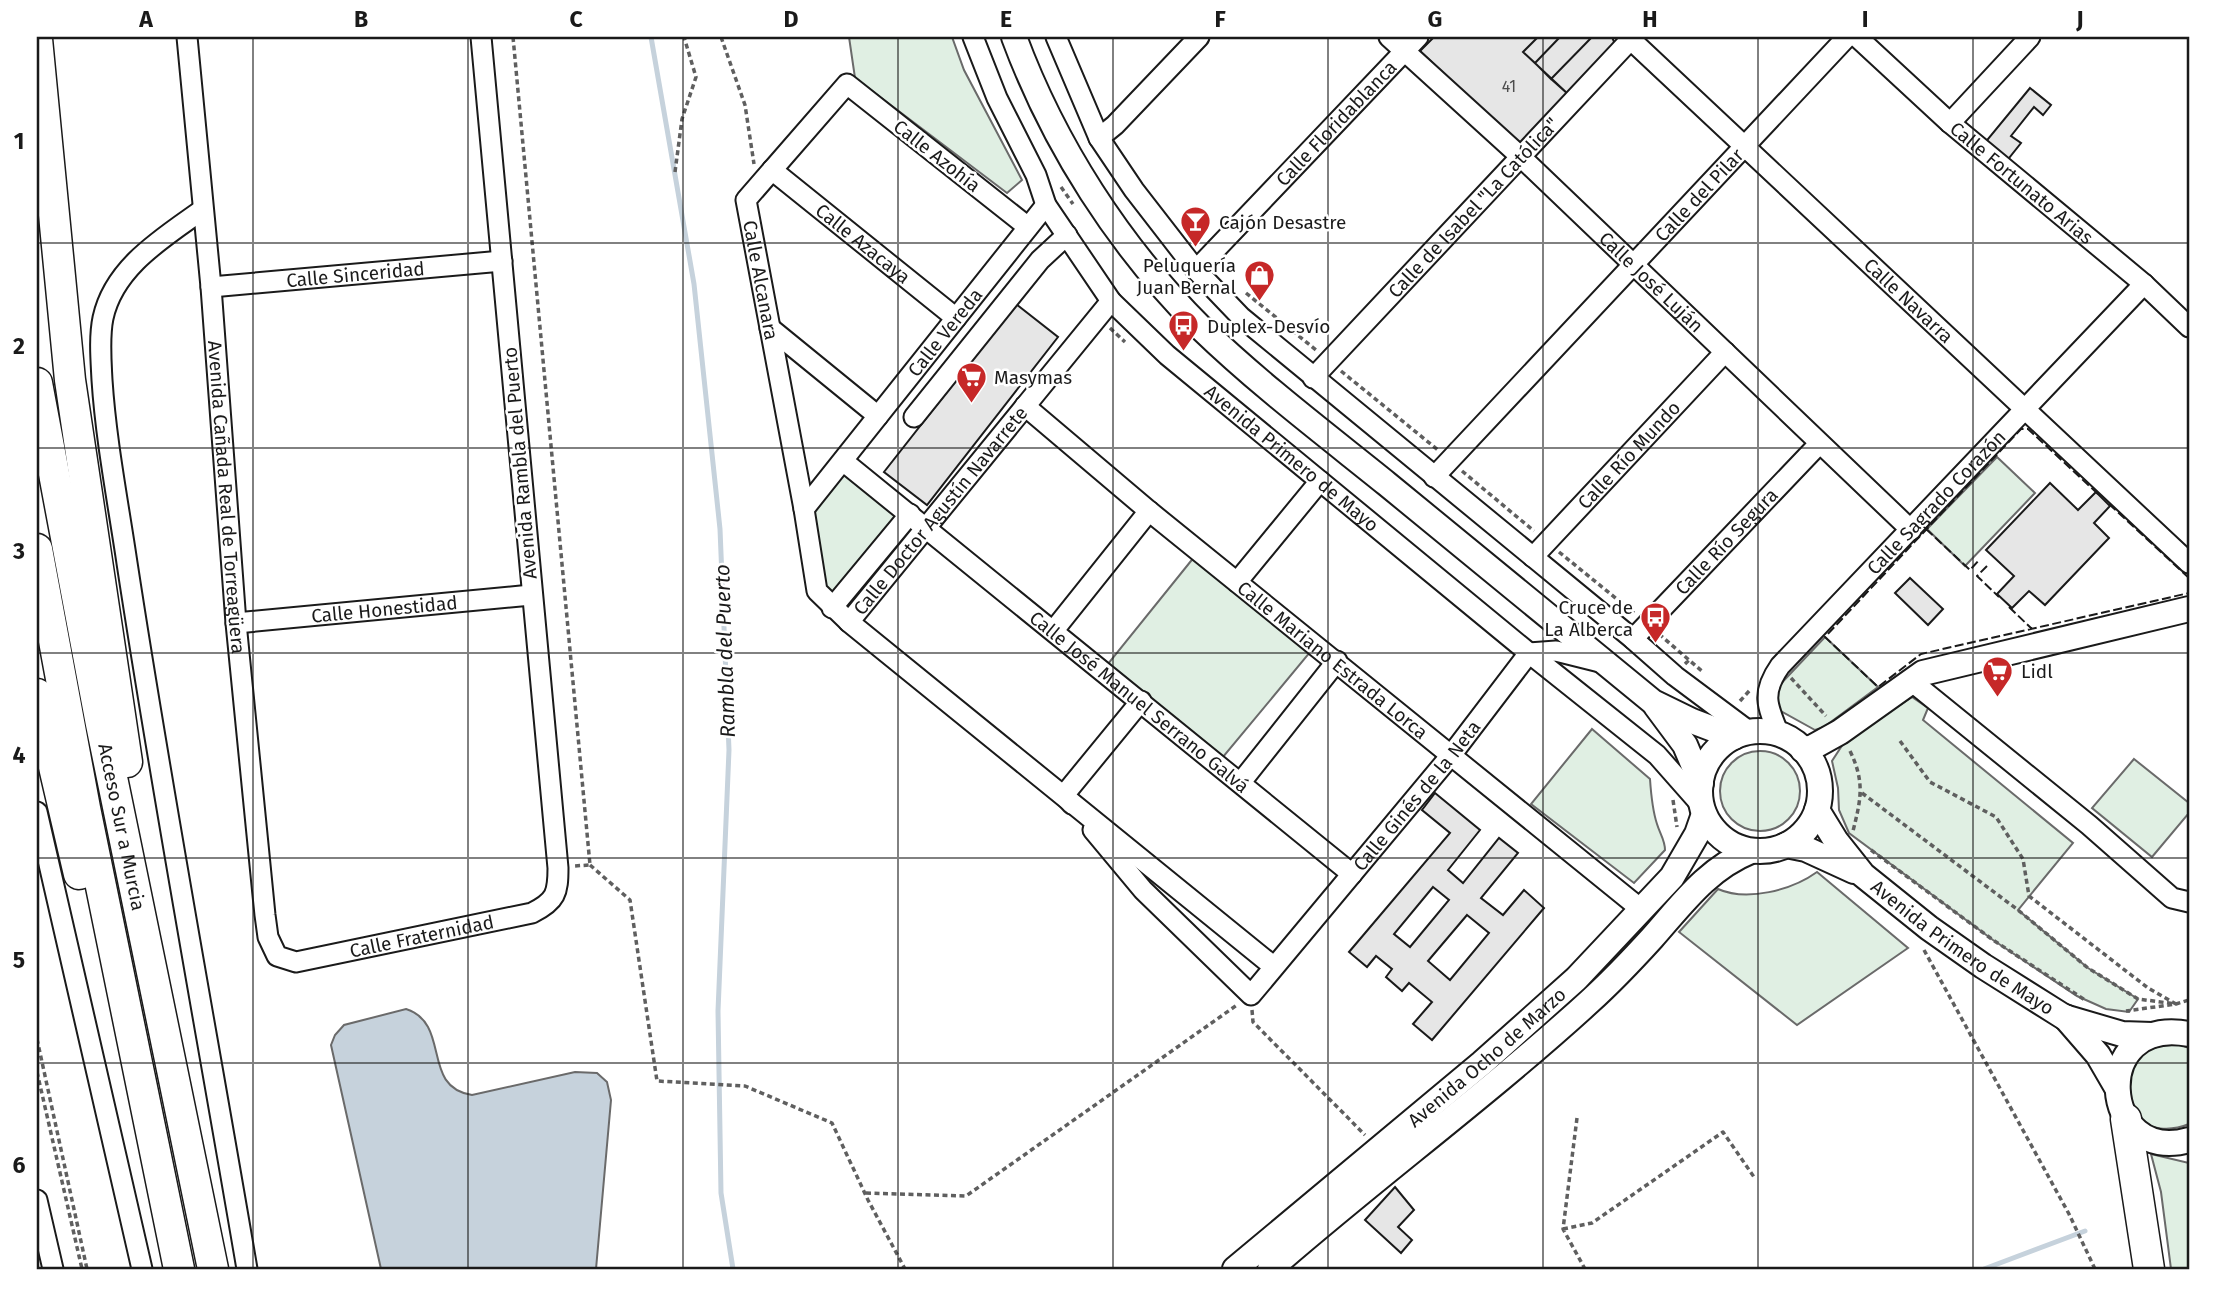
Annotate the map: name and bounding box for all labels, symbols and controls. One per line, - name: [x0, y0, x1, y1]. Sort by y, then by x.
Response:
- text: A: [138, 5, 153, 33]
- text: B: [354, 5, 368, 33]
- text: C: [569, 5, 583, 33]
- text: D: [784, 5, 799, 33]
- text: E: [1000, 5, 1012, 33]
- text: F: [1214, 5, 1226, 33]
- text: G: [1428, 5, 1442, 33]
- text: H: [1642, 5, 1658, 33]
- text: I: [1862, 5, 1868, 33]
- text: J: [2075, 5, 2084, 33]
- street label: Calle Floridablanca: [1271, 55, 1401, 191]
- house number: 41: [1502, 77, 1516, 96]
- street label: Calle de Isabel "La Católica": [1383, 112, 1563, 302]
- street label: Calle Azohía: [889, 115, 985, 197]
- street label: Calle Fortunato Arias: [1946, 117, 2098, 249]
- text: 1: [14, 127, 24, 155]
- street label: Calle del Pilar: [1650, 143, 1748, 246]
- street label: Calle Azacaya: [811, 198, 915, 288]
- bar icon: Cajón Desastre: [1179, 205, 1213, 249]
- place label: Cajón Desastre: [1219, 211, 1346, 234]
- street label: Calle Alcanara: [739, 218, 784, 342]
- street label: Calle José Luján: [1595, 227, 1708, 337]
- street label: Calle Navarra: [1859, 253, 1958, 348]
- place label: Peluquería Juan Bernal: [1137, 254, 1236, 299]
- street label: Calle Sinceridad: [285, 256, 426, 292]
- shop icon: Peluquería Juan Bernal: [1242, 259, 1276, 303]
- street label: Calle Vereda: [903, 283, 987, 381]
- bus stop icon: Duplex-Desvío: [1167, 309, 1201, 353]
- place label: Duplex-Desvío: [1207, 315, 1330, 338]
- text: 2: [13, 332, 25, 360]
- street label: Avenida Cañada Real de Torreagüera: [204, 340, 251, 655]
- street label: Avenida Rambla del Puerto: [498, 346, 542, 580]
- supermarket icon: Masymas: [954, 360, 988, 404]
- place label: Masymas: [994, 366, 1072, 389]
- street label: Avenida Primero de Mayo: [1200, 379, 1384, 536]
- street label: Calle Río Mundo: [1573, 396, 1685, 514]
- street label: Calle Doctor Agustín Navarrete: [848, 402, 1032, 619]
- street label: Calle Sagrado Corazón: [1862, 425, 2010, 579]
- street label: Calle Río Segura: [1670, 483, 1782, 599]
- text: 3: [12, 537, 25, 565]
- water label: Rambla del Puerto: [709, 564, 741, 738]
- street label: Calle Mariano Estrada Lorca: [1233, 576, 1433, 744]
- street label: Calle Honestidad: [310, 591, 458, 627]
- place label: Cruce de La Alberca: [1544, 596, 1633, 641]
- bus stop icon: Cruce de La Alberca: [1639, 601, 1673, 645]
- street label: Calle José Manuel Serrano Galvá: [1025, 606, 1254, 798]
- supermarket icon: Lidl: [1981, 654, 2015, 698]
- place label: Lidl: [2021, 660, 2053, 683]
- street label: Calle Ginés de la Neta: [1348, 716, 1485, 875]
- text: 4: [13, 741, 26, 769]
- street label: Acceso Sur a Murcia: [94, 741, 151, 913]
- street label: Avenida Primero de Mayo: [1867, 875, 2058, 1019]
- street label: Calle Fraternidad: [348, 910, 496, 962]
- text: 5: [13, 946, 25, 974]
- street label: Avenida Ocho de Marzo: [1403, 982, 1570, 1132]
- text: 6: [13, 1151, 26, 1179]

